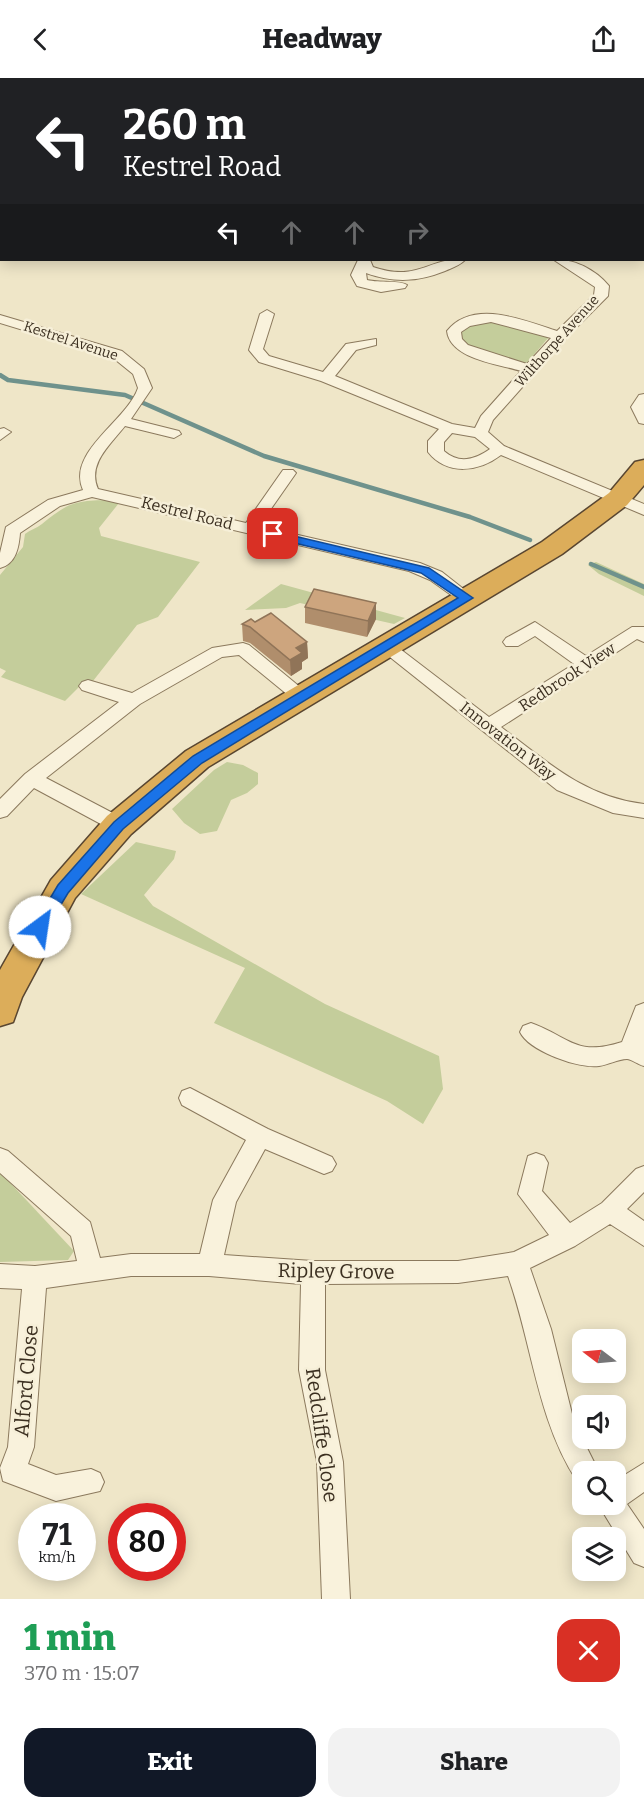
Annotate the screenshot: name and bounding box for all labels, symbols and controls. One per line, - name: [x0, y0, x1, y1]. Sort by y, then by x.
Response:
- icon: back: [24, 23, 57, 56]
- text: Headway: [262, 23, 382, 55]
- icon: share: [587, 23, 620, 56]
- text: 260 m: [123, 100, 246, 150]
- icon: left: [24, 102, 102, 180]
- text: Kestrel Road: [123, 151, 281, 183]
- icon: left: [212, 216, 245, 249]
- icon: ahead: [275, 216, 308, 249]
- icon: ahead: [338, 216, 371, 249]
- icon: right: [401, 216, 434, 249]
- street label: Wilthorpe Avenue: [511, 292, 603, 390]
- street label: Kestrel Avenue: [22, 318, 120, 364]
- street label: Kestrel Road: [139, 492, 235, 534]
- pin: [247, 508, 298, 559]
- icon: arrive: [256, 517, 289, 550]
- street label: Redbrook View: [515, 639, 619, 715]
- street label: Innovation Way: [456, 698, 560, 785]
- position arrow: [8, 895, 72, 959]
- street label: Ripley Grove: [277, 1258, 395, 1284]
- street label: Alford Close: [9, 1324, 43, 1438]
- north arrow: [572, 1329, 626, 1383]
- map controls: [572, 1329, 626, 1581]
- street label: Redcliffe Close: [301, 1366, 343, 1504]
- button: sound: [572, 1395, 626, 1449]
- button: search: [572, 1461, 626, 1515]
- speed limit sign: 80: [108, 1503, 186, 1581]
- text: 71: [42, 1517, 72, 1553]
- button: layers: [572, 1527, 626, 1581]
- text: km/h: [38, 1548, 76, 1566]
- text: 1 min: [24, 1616, 116, 1660]
- button: close: [557, 1619, 620, 1682]
- text: 370 m · 15:07: [24, 1661, 139, 1685]
- button: Exit: [24, 1728, 316, 1797]
- button: Share: [328, 1728, 620, 1797]

